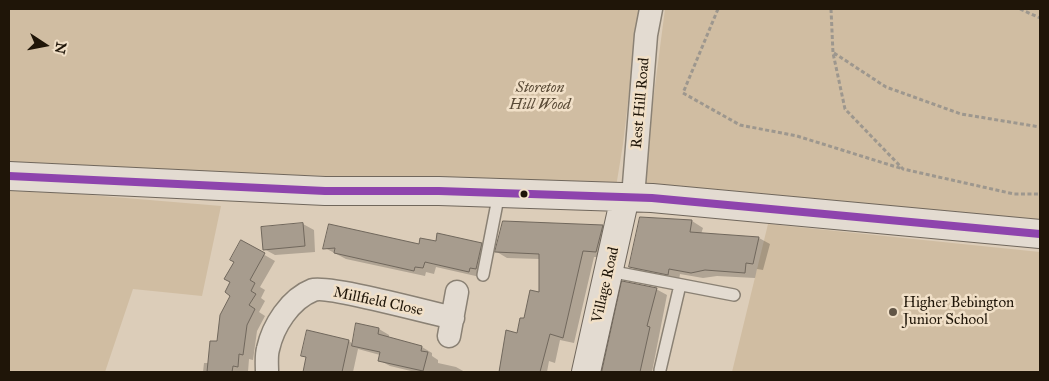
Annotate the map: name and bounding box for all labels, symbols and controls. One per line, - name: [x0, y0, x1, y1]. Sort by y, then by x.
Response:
- north arrow: [20, 20, 70, 70]
- text: N: [51, 41, 70, 55]
- street label: Rest Hill Road: [628, 57, 654, 149]
- park label: Storeton Hill Wood: [509, 79, 571, 114]
- unlabelled marker: [519, 189, 529, 199]
- street label: Village Road: [589, 245, 623, 325]
- street label: Millfield Close: [332, 284, 424, 320]
- place label: Higher Bebington Junior School: [903, 294, 1014, 329]
- marker: Higher Bebington Junior School: [887, 306, 899, 318]

